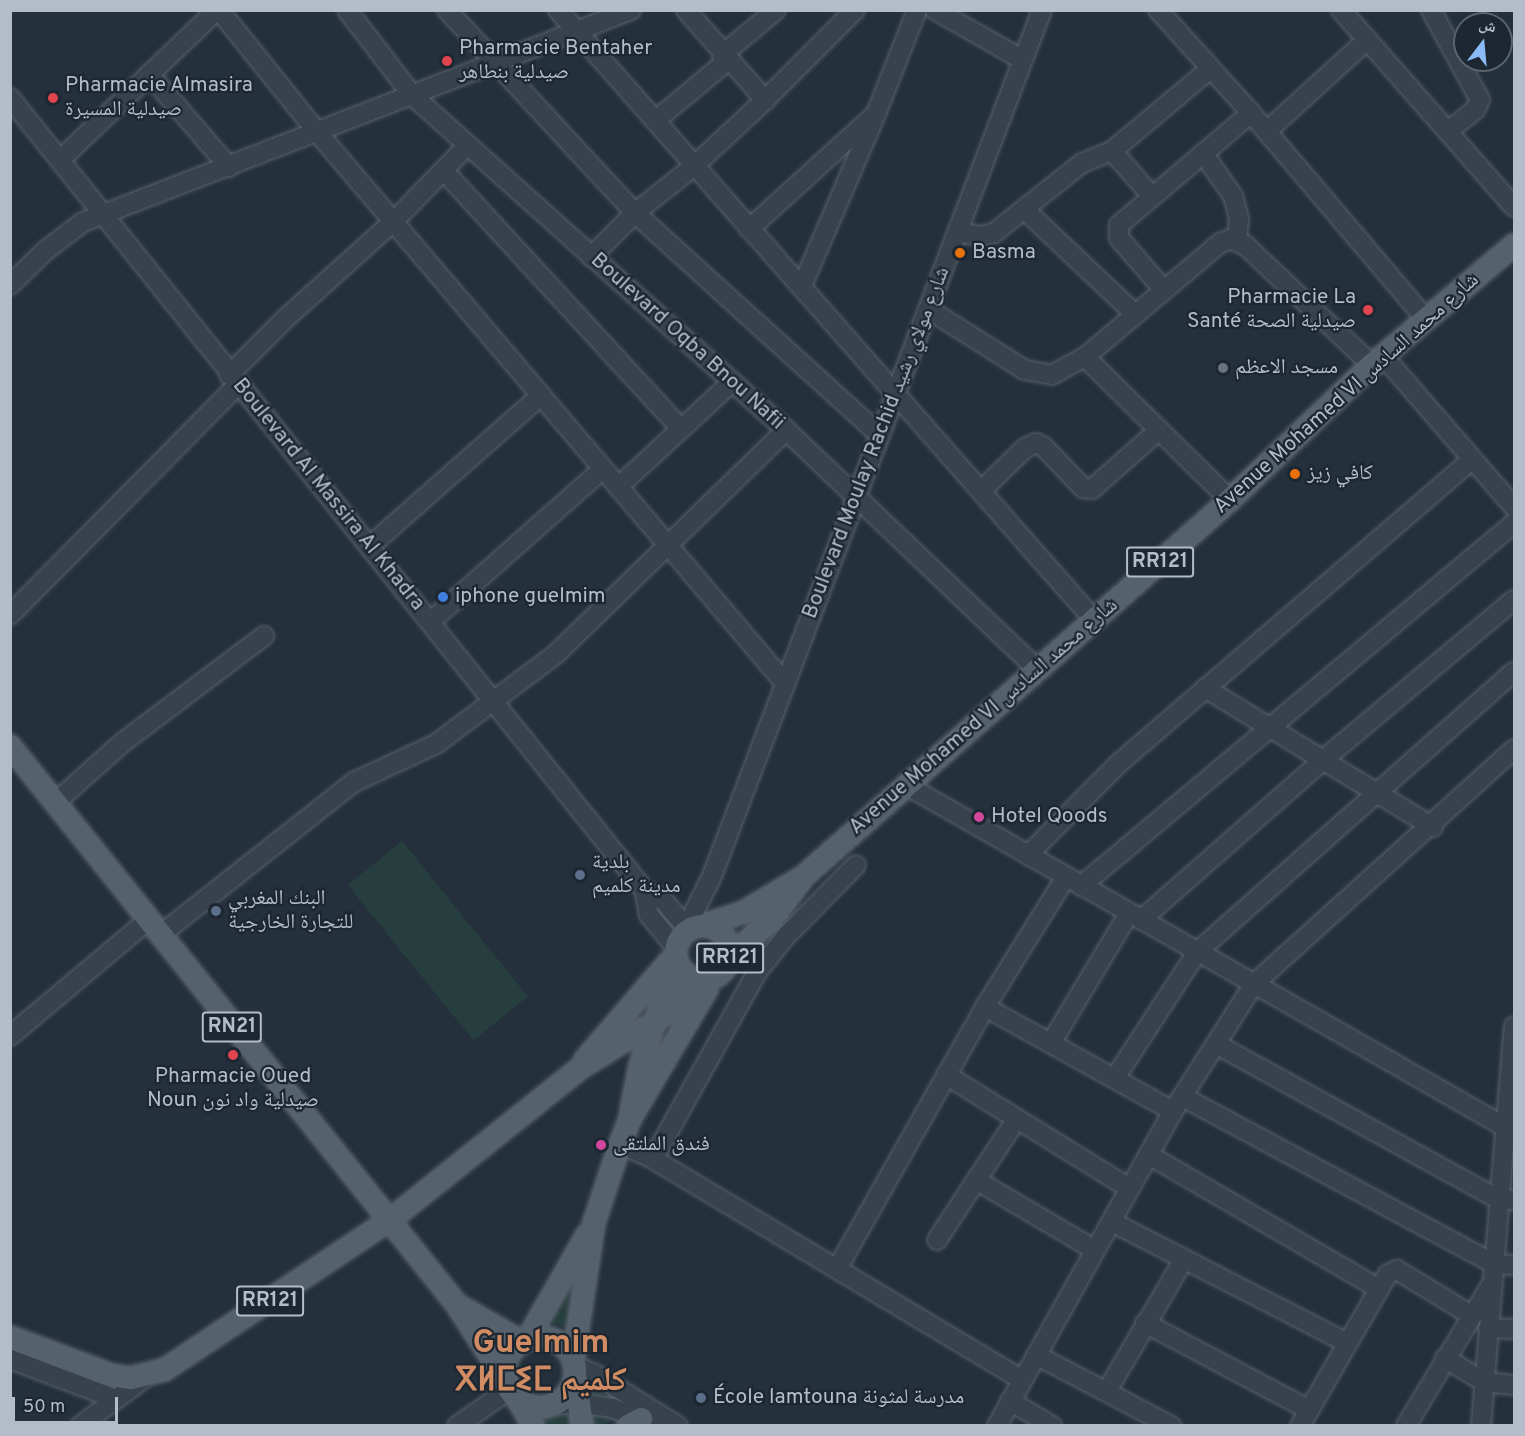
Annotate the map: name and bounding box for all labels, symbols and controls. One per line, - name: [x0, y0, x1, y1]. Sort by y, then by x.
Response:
- north arrow: [1453, 12, 1513, 72]
- text: ش: [1476, 15, 1498, 39]
- place label: Pharmacie Bentaher صيدلية بنطاهر: [459, 36, 652, 86]
- marker: Pharmacie Bentaher صيدلية بنطاهر: [440, 54, 454, 68]
- place label: Pharmacie Almasira صيدلية المسيرة: [65, 73, 254, 123]
- marker: Pharmacie Almasira صيدلية المسيرة: [46, 91, 60, 105]
- place label: Basma: [972, 240, 1036, 266]
- marker: Basma: [953, 246, 967, 260]
- street label: Boulevard Oqba Bnou Nafii: [585, 248, 789, 436]
- street label: Boulevard Moulay Rachid شارع مولاي رشيد: [798, 263, 956, 623]
- street label: Avenue Mohamed VI شارع محمد السادس: [1209, 268, 1485, 520]
- place label: Pharmacie La Santé صيدلية الصحة: [1187, 285, 1356, 335]
- marker: Pharmacie La Santé صيدلية الصحة: [1361, 303, 1375, 317]
- place label: مسجد الاعظم: [1235, 355, 1338, 381]
- marker: مسجد الاعظم: [1216, 361, 1230, 375]
- street label: Boulevard Al Massira Al Khadra: [226, 373, 430, 617]
- place label: كافي زيز: [1307, 461, 1373, 487]
- marker: كافي زيز: [1288, 467, 1302, 481]
- road number: RR121: [1126, 545, 1194, 579]
- place label: iphone guelmim: [455, 584, 606, 610]
- marker: iphone guelmim: [436, 590, 450, 604]
- street label: Avenue Mohamed VI شارع محمد السادس: [844, 593, 1124, 841]
- place label: Hotel Qoods: [991, 804, 1108, 830]
- marker: Hotel Qoods: [972, 810, 986, 824]
- place label: بلدية مدينة كلميم: [592, 850, 680, 900]
- marker: بلدية مدينة كلميم: [573, 868, 587, 882]
- place label: البنك المغربي للتجارة الخارجية: [228, 886, 353, 936]
- marker: البنك المغربي للتجارة الخارجية: [209, 904, 223, 918]
- road number: RR121: [696, 941, 764, 975]
- road number: RN21: [200, 1010, 264, 1044]
- marker: Pharmacie Oued Noun صيدلية واد نون: [226, 1048, 240, 1062]
- place label: Pharmacie Oued Noun صيدلية واد نون: [147, 1064, 319, 1114]
- place label: فندق الملتقى: [613, 1132, 710, 1158]
- marker: فندق الملتقى: [594, 1138, 608, 1152]
- road number: RR121: [236, 1284, 304, 1318]
- district label: Guelmim ⴳⵍⵎⵉⵎ كلميم: [455, 1325, 627, 1403]
- scale bar: [15, 1385, 122, 1423]
- place label: École lamtouna مدرسة لمثونة: [713, 1385, 964, 1411]
- marker: École lamtouna مدرسة لمثونة: [694, 1391, 708, 1405]
- text: 50 m: [23, 1396, 65, 1419]

